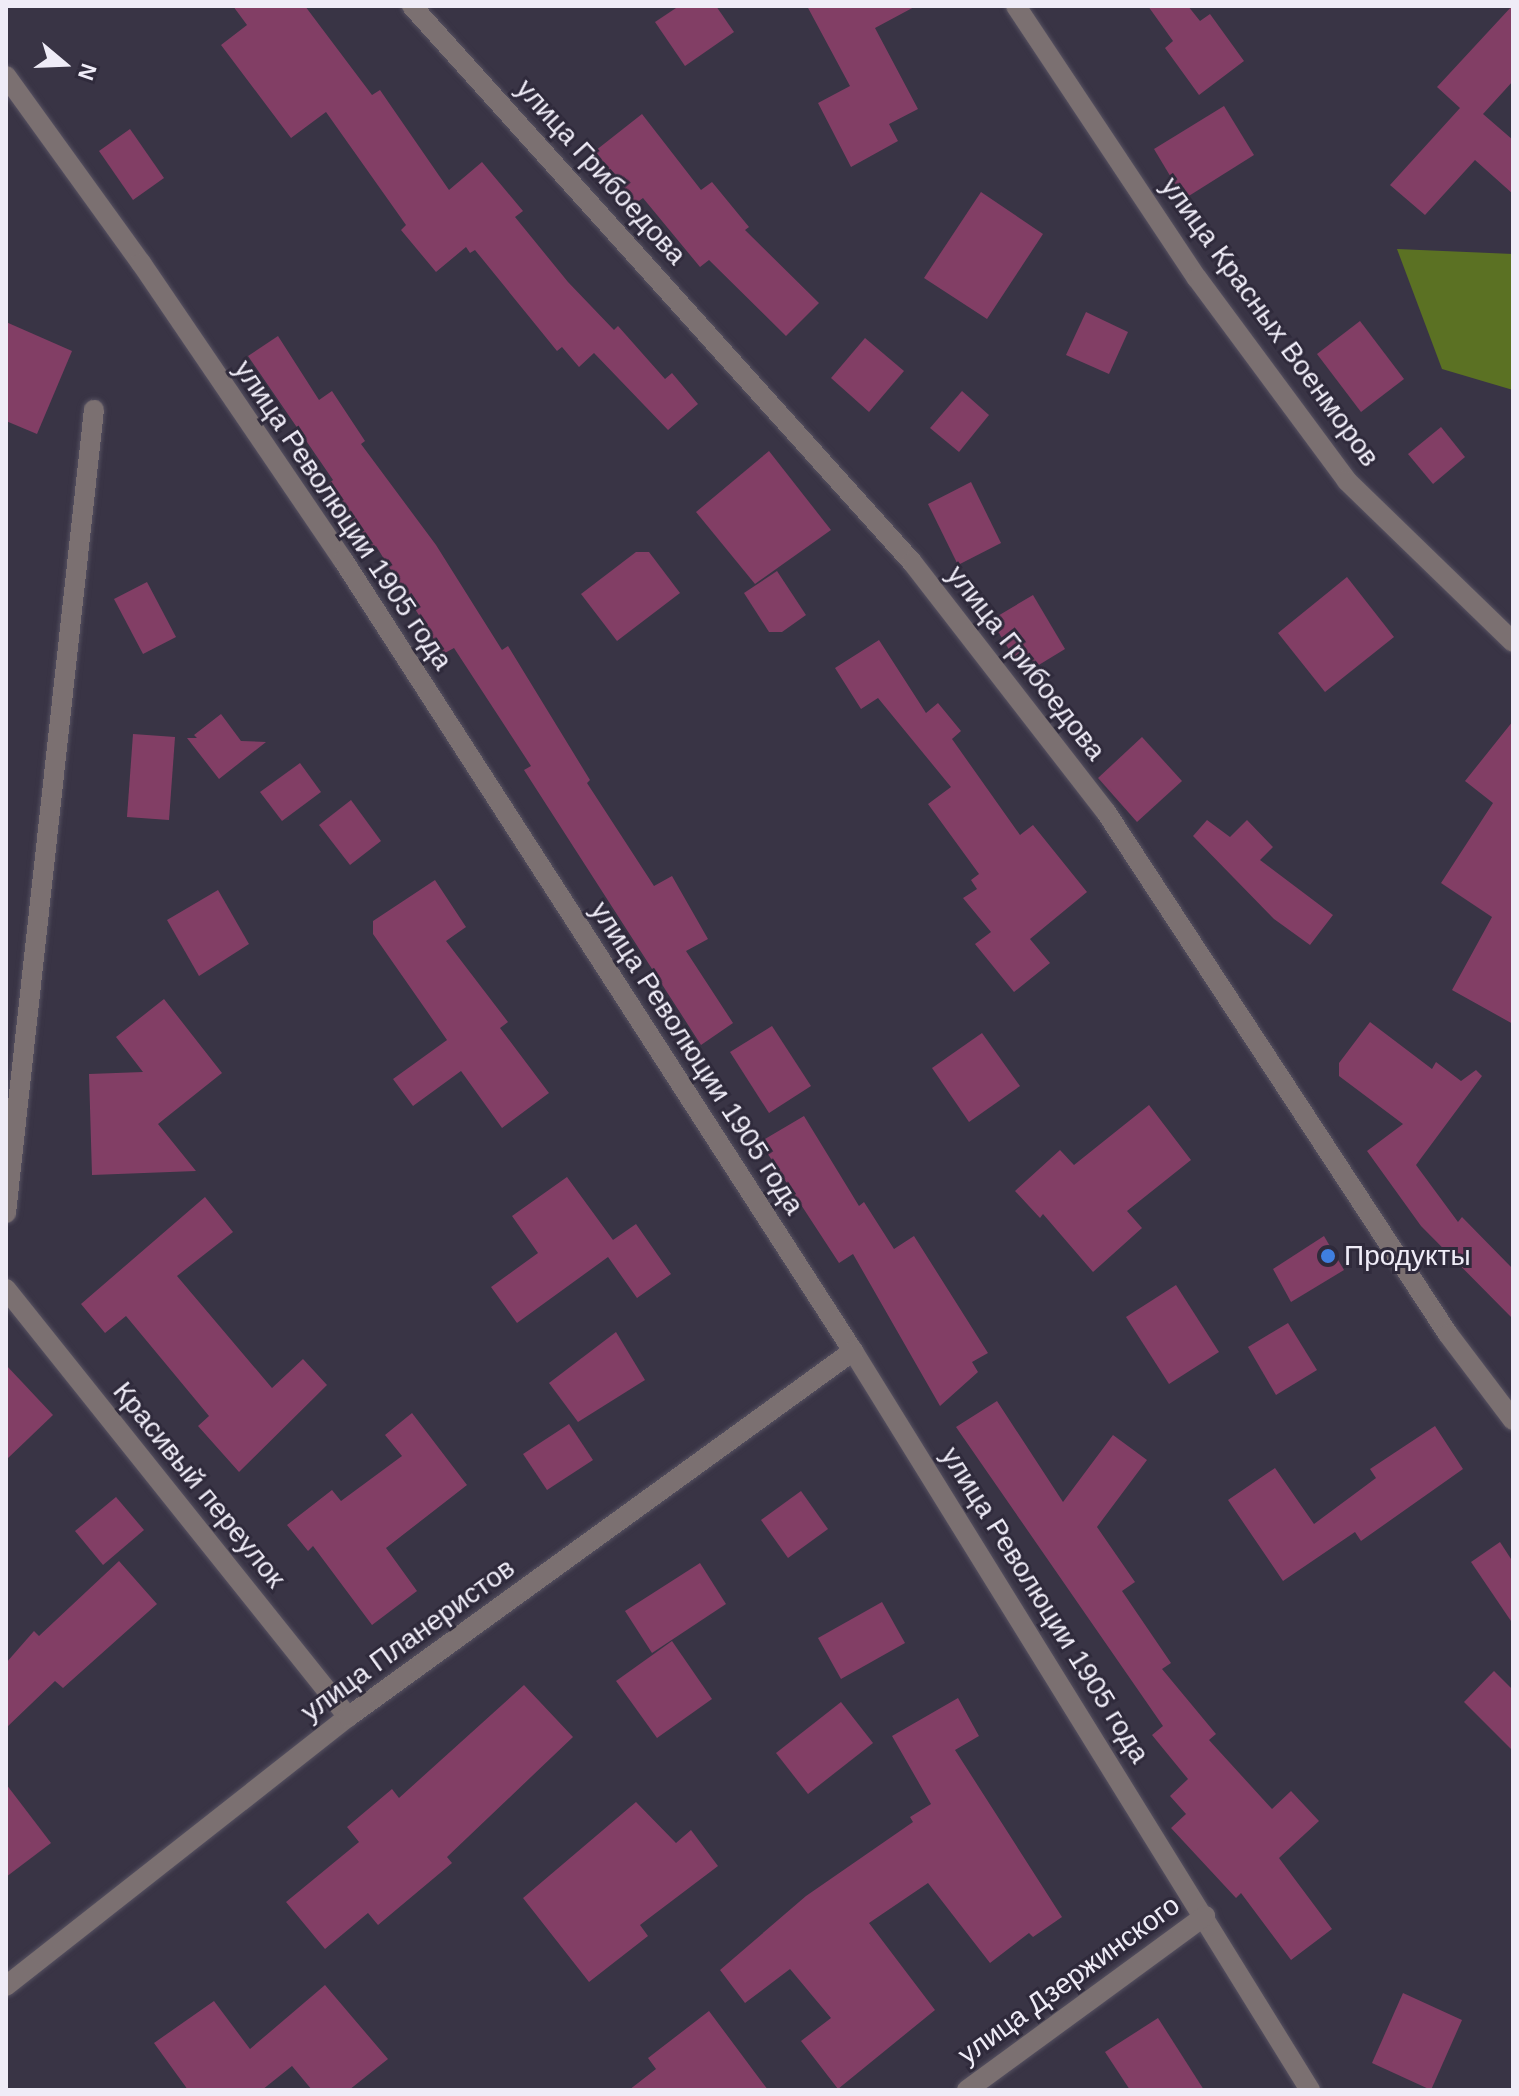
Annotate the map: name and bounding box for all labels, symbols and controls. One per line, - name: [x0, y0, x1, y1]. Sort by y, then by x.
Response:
- north arrow: [24, 24, 104, 104]
- text: N: [73, 60, 102, 84]
- street label: улица Грибоедова: [509, 72, 693, 272]
- street label: улица Красных Военморов: [1154, 171, 1386, 473]
- street label: улица Революции 1905 года: [227, 354, 459, 676]
- street label: улица Грибоедова: [939, 559, 1113, 767]
- street label: улица Революции 1905 года: [583, 895, 811, 1221]
- place label: Продукты: [1344, 1239, 1471, 1273]
- marker: Продукты: [1319, 1247, 1337, 1265]
- street label: Красивый переулок: [106, 1375, 292, 1595]
- street label: улица Революции 1905 года: [934, 1441, 1156, 1769]
- street label: улица Планеристов: [295, 1551, 521, 1729]
- street label: улица Дзержинского: [952, 1888, 1186, 2072]

